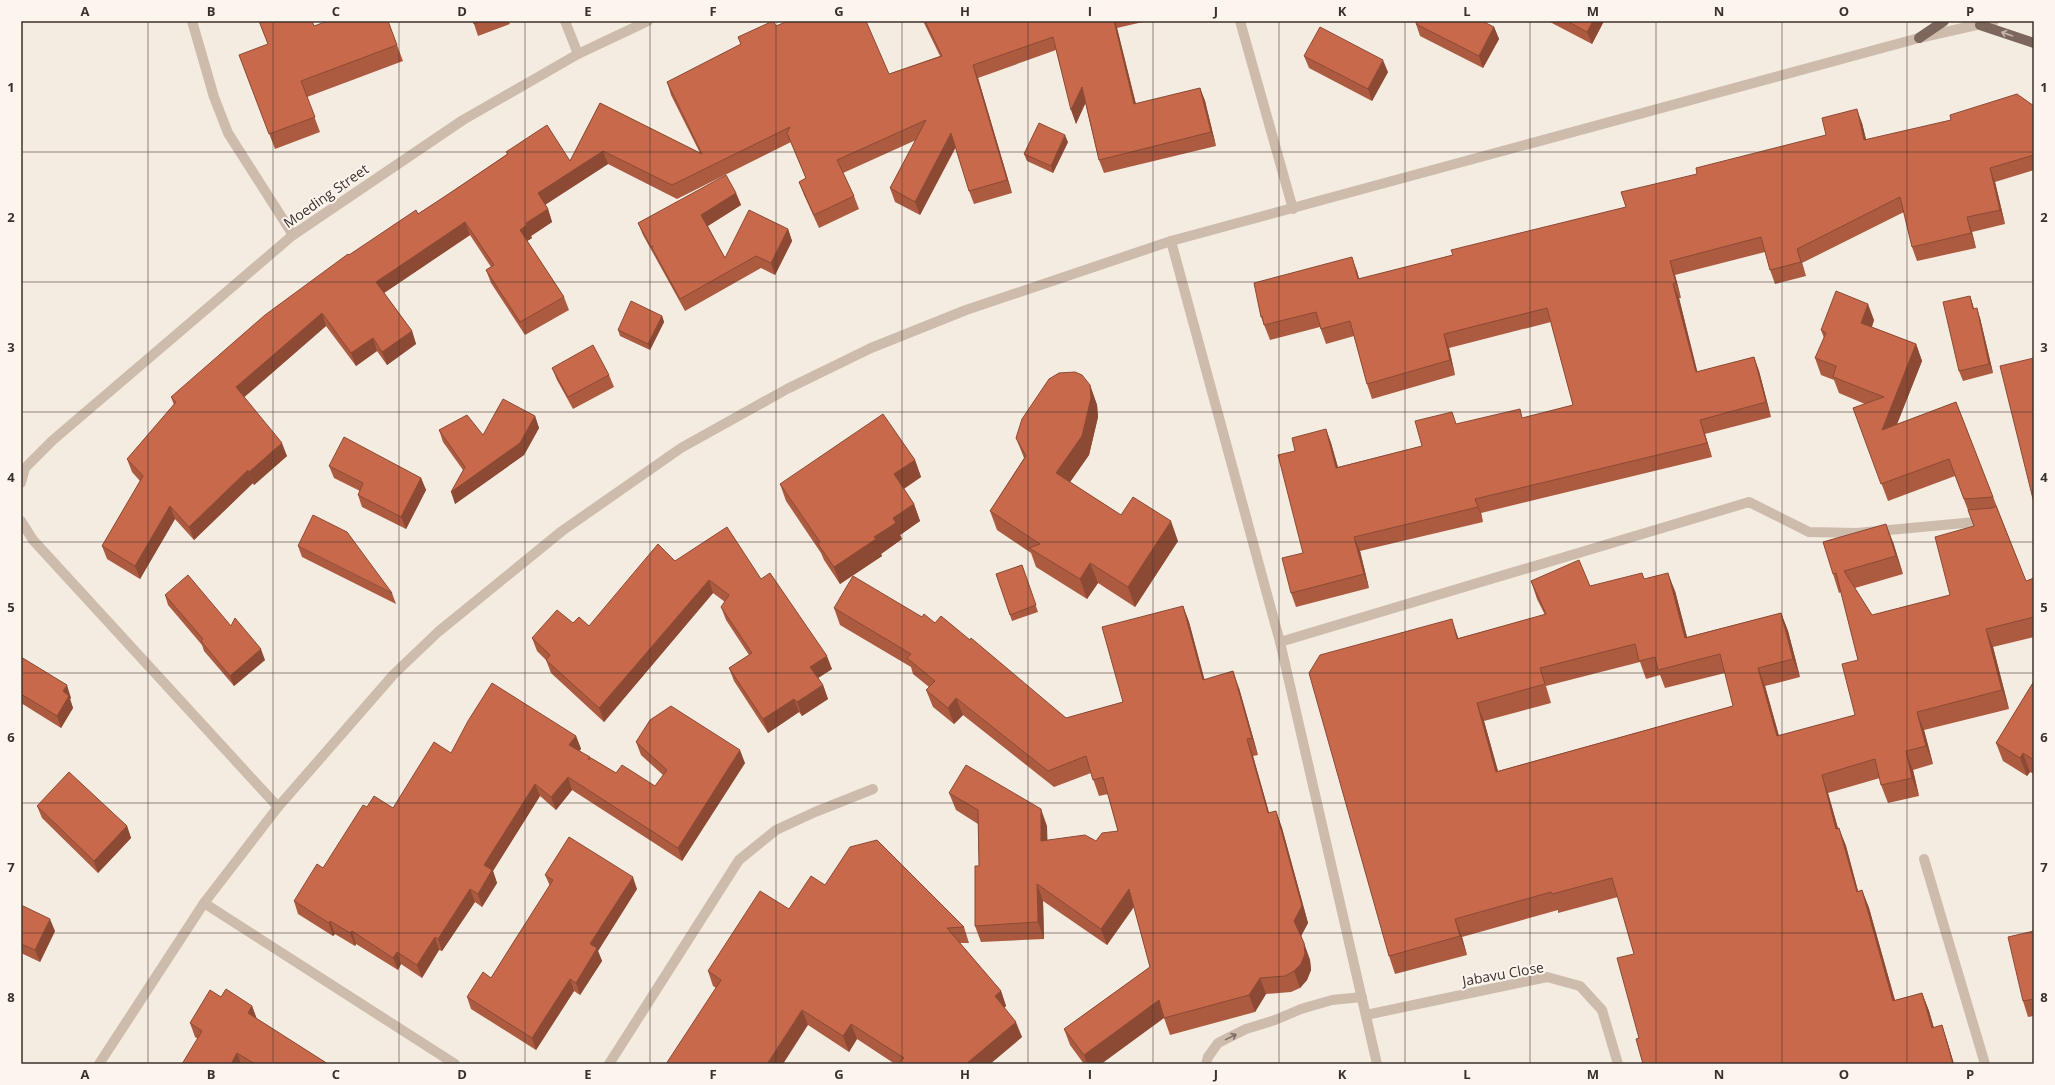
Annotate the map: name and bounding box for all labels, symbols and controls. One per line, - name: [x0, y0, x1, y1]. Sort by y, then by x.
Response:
- text: A: [81, 2, 90, 20]
- text: B: [207, 2, 216, 20]
- text: C: [332, 2, 340, 20]
- text: D: [457, 2, 467, 20]
- text: E: [584, 2, 592, 20]
- text: F: [709, 2, 717, 20]
- text: G: [834, 2, 844, 20]
- text: H: [960, 2, 970, 20]
- text: I: [1088, 2, 1092, 20]
- text: J: [1213, 2, 1218, 20]
- text: K: [1338, 2, 1347, 20]
- text: L: [1463, 2, 1471, 20]
- text: M: [1587, 2, 1599, 20]
- text: N: [1714, 2, 1724, 20]
- text: O: [1839, 2, 1849, 20]
- text: P: [1966, 2, 1974, 20]
- one-way arrow: [2000, 30, 2013, 37]
- text: 1: [7, 78, 15, 96]
- text: 1: [2040, 78, 2048, 96]
- street label: Moeding Street: [279, 159, 372, 232]
- text: 2: [7, 208, 15, 226]
- text: 2: [2040, 208, 2048, 226]
- text: 3: [7, 338, 15, 356]
- text: 3: [2040, 338, 2048, 356]
- text: 4: [7, 468, 15, 486]
- text: 4: [2040, 468, 2048, 486]
- text: 5: [7, 598, 15, 616]
- text: 5: [2040, 598, 2048, 616]
- text: 6: [7, 728, 15, 746]
- text: 6: [2040, 728, 2048, 746]
- text: 7: [7, 858, 15, 876]
- text: 7: [2040, 858, 2048, 876]
- street label: Jabavu Close: [1459, 957, 1545, 990]
- text: 8: [7, 988, 15, 1006]
- text: 8: [2040, 988, 2048, 1006]
- one-way arrow: [1225, 1032, 1237, 1040]
- text: A: [81, 1065, 90, 1083]
- text: B: [207, 1065, 216, 1083]
- text: C: [332, 1065, 340, 1083]
- text: D: [457, 1065, 467, 1083]
- text: E: [584, 1065, 592, 1083]
- text: F: [709, 1065, 717, 1083]
- text: G: [834, 1065, 844, 1083]
- text: H: [960, 1065, 970, 1083]
- text: I: [1088, 1065, 1092, 1083]
- text: J: [1213, 1065, 1218, 1083]
- text: K: [1338, 1065, 1347, 1083]
- text: L: [1463, 1065, 1471, 1083]
- text: M: [1587, 1065, 1599, 1083]
- text: N: [1714, 1065, 1724, 1083]
- text: O: [1839, 1065, 1849, 1083]
- text: P: [1966, 1065, 1974, 1083]

